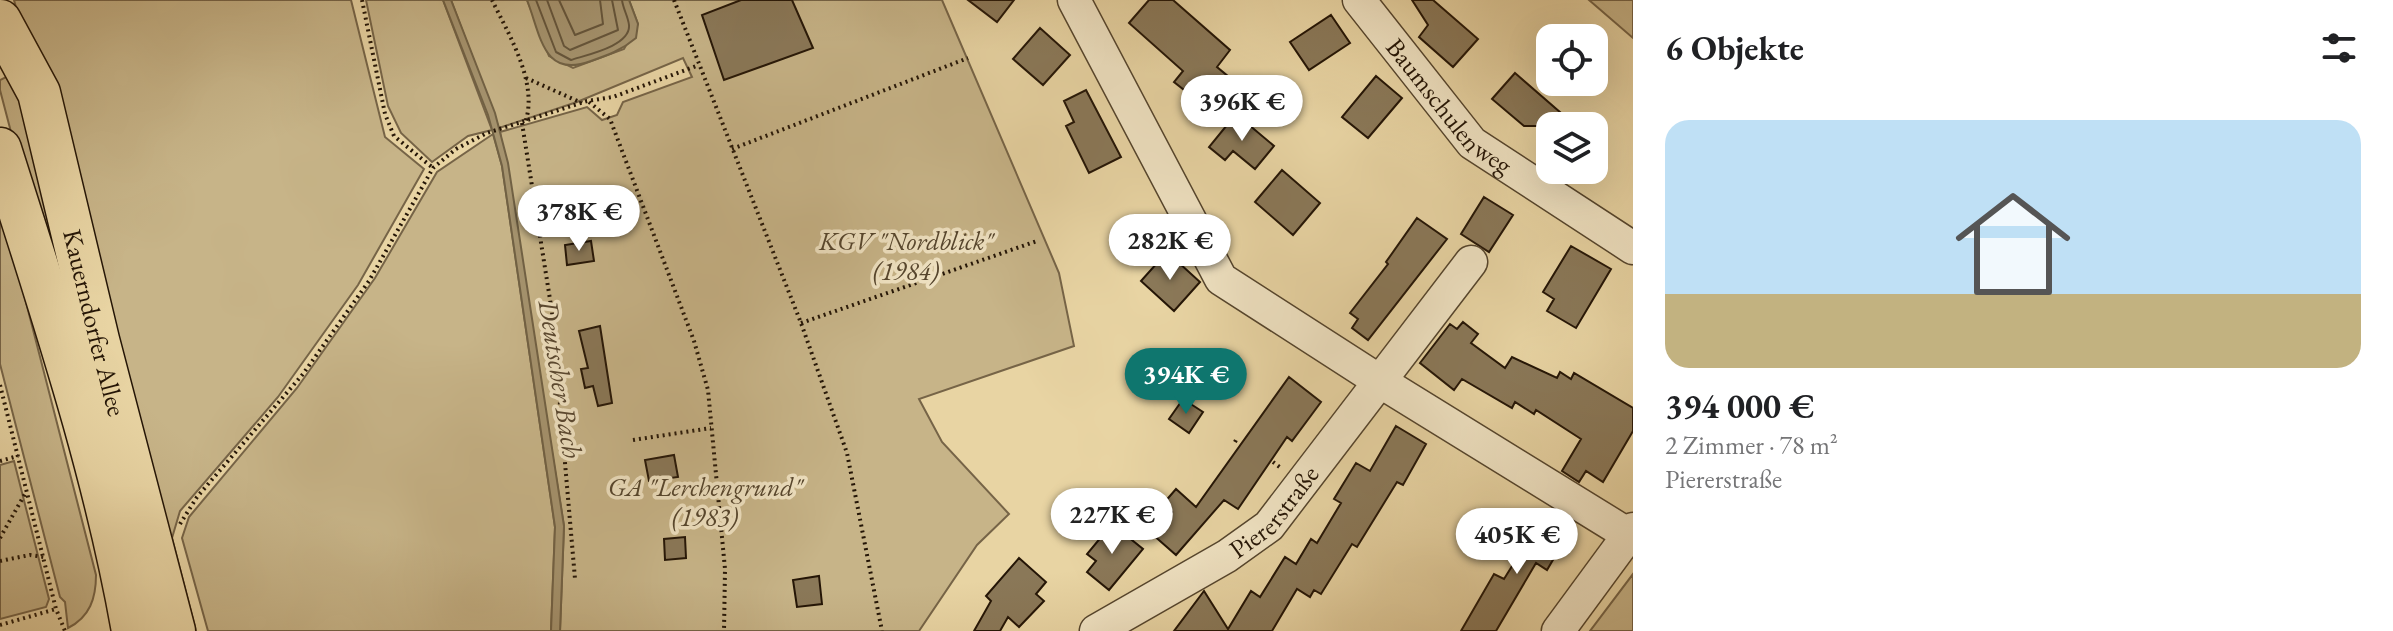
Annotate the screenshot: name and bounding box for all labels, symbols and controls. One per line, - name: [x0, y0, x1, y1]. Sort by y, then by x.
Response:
- map controls: [1536, 24, 1608, 184]
- button: locate: [1536, 24, 1608, 96]
- text: 6 Objekte: [1665, 26, 1804, 70]
- icon: filters: [2317, 26, 2361, 70]
- street label: Baumschulenweg: [1379, 31, 1519, 182]
- pin: 396K €: [1177, 75, 1307, 143]
- text: 396K €: [1199, 84, 1285, 118]
- button: layers: [1536, 112, 1608, 184]
- icon: home: [1941, 172, 2085, 316]
- pin: 378K €: [514, 185, 644, 253]
- text: 378K €: [536, 194, 622, 228]
- pin: 282K €: [1105, 214, 1235, 282]
- text: 282K €: [1127, 223, 1213, 257]
- park label: KGV "Nordblick" (1984): [818, 224, 995, 288]
- street label: Kauerndorfer Allee: [55, 226, 134, 420]
- water label: Deutscher Bach: [531, 296, 591, 461]
- pin: 394K €: [1121, 348, 1251, 416]
- text: 394K €: [1143, 357, 1229, 391]
- text: 394 000 €: [1665, 384, 1814, 428]
- text: 2 Zimmer · 78 m²: [1665, 428, 1838, 462]
- street label: Piererstraße: [1222, 458, 1326, 566]
- text: Piererstraße: [1665, 462, 1782, 496]
- park label: GA "Lerchengrund" (1983): [608, 470, 805, 534]
- pin: 227K €: [1047, 488, 1177, 556]
- text: 227K €: [1069, 497, 1155, 531]
- pin: 405K €: [1452, 508, 1582, 576]
- text: 405K €: [1474, 517, 1560, 551]

